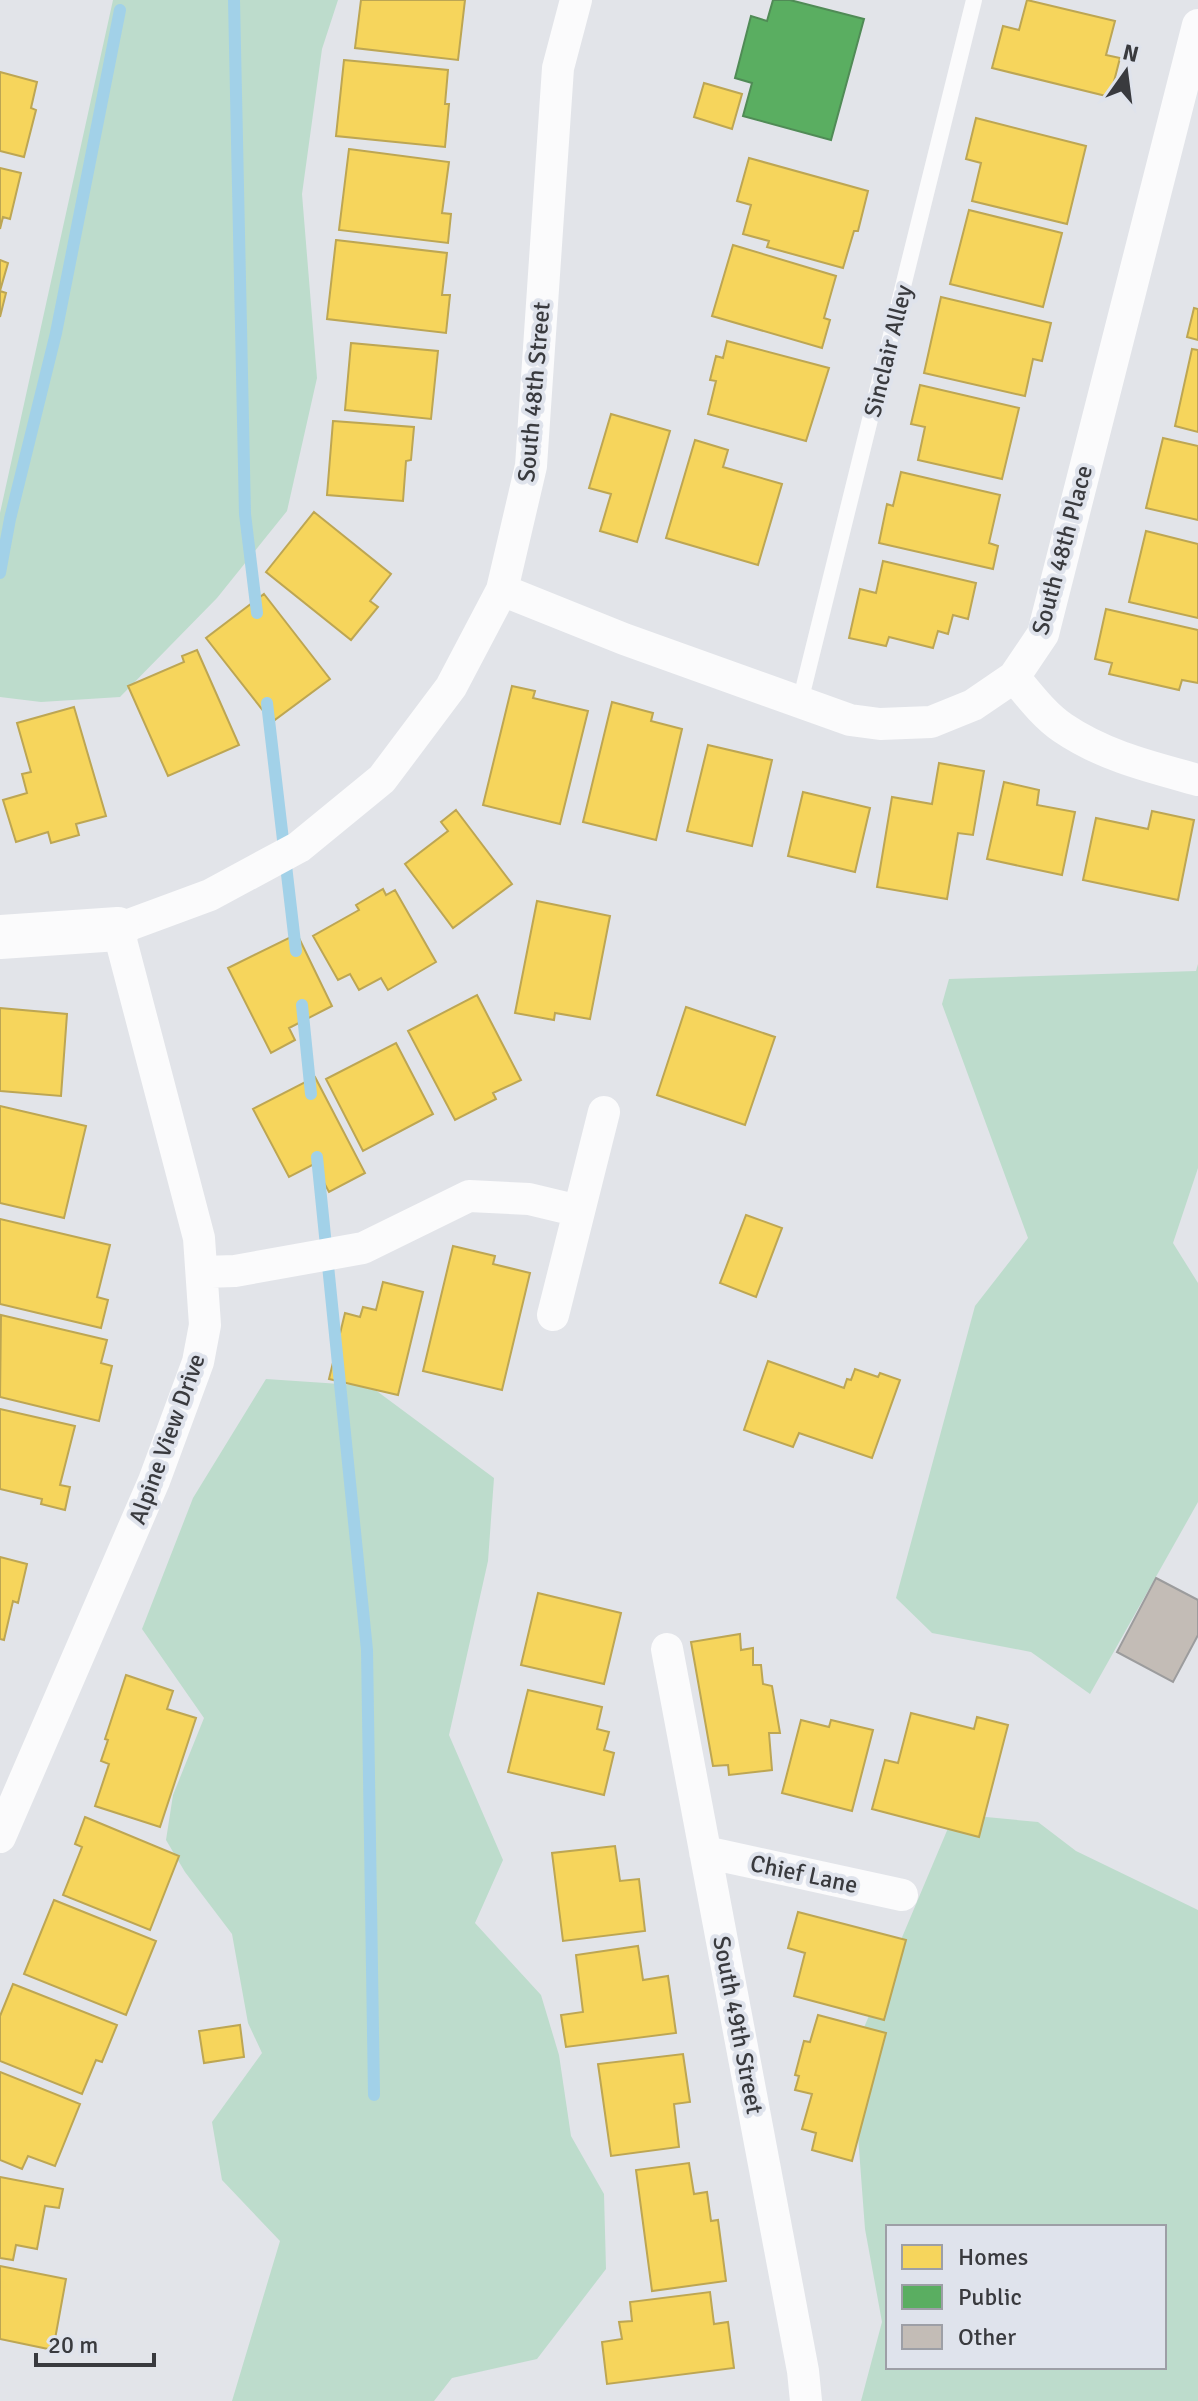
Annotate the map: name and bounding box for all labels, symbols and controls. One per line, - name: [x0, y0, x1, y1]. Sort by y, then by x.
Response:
- north arrow: [1086, 32, 1166, 112]
- text: N: [1120, 38, 1141, 68]
- street label: Sinclair Alley: [857, 282, 919, 420]
- street label: South 48th Street: [511, 301, 557, 483]
- street label: South 48th Place: [1025, 462, 1099, 638]
- street label: Alpine View Drive: [122, 1350, 212, 1528]
- street label: Chief Lane: [748, 1848, 860, 1900]
- street label: South 49th Street: [706, 1933, 770, 2117]
- legend: [886, 2225, 1166, 2369]
- text: Homes: [958, 2242, 1028, 2272]
- text: Public: [958, 2282, 1022, 2312]
- scale bar: [36, 2317, 154, 2367]
- text: Other: [958, 2322, 1016, 2352]
- text: 20 m: [48, 2330, 98, 2360]

